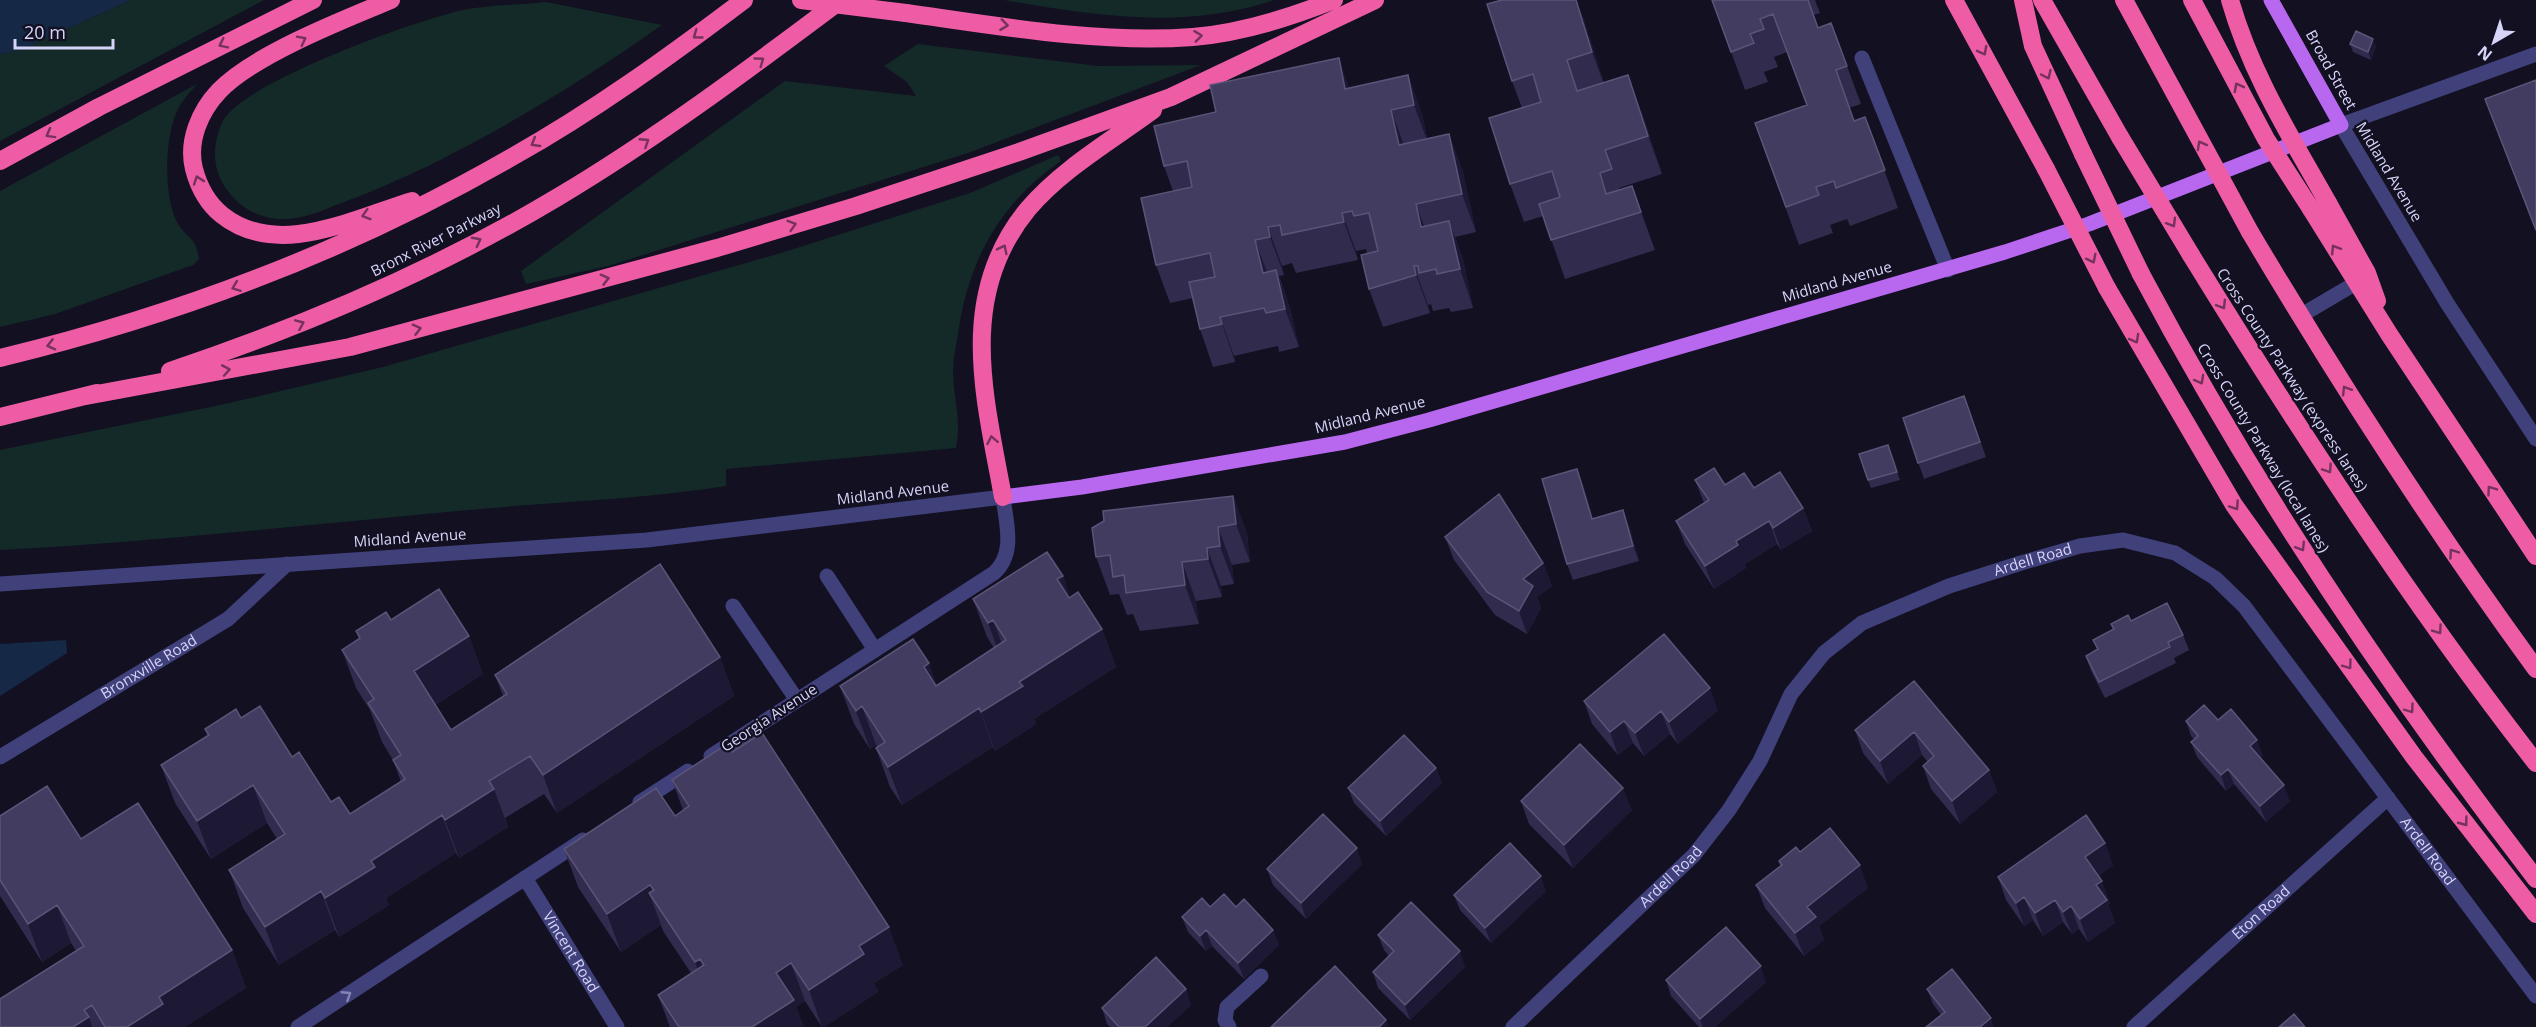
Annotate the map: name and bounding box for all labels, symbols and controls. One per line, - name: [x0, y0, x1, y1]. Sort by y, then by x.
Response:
- scale bar: [15, 12, 112, 50]
- north arrow: [2464, 12, 2524, 72]
- one-way arrow: [999, 19, 1008, 31]
- text: 20 m: [24, 20, 66, 44]
- street label: Broad Street: [2302, 26, 2362, 113]
- one-way arrow: [693, 28, 704, 39]
- one-way arrow: [1193, 30, 1202, 43]
- one-way arrow: [295, 36, 306, 48]
- one-way arrow: [219, 37, 229, 48]
- text: N: [2473, 41, 2497, 66]
- one-way arrow: [1976, 45, 1987, 55]
- one-way arrow: [753, 57, 764, 68]
- one-way arrow: [2039, 69, 2051, 80]
- one-way arrow: [2234, 83, 2245, 93]
- street label: Midland Avenue: [2352, 118, 2428, 225]
- one-way arrow: [46, 127, 56, 138]
- one-way arrow: [531, 136, 541, 148]
- one-way arrow: [638, 138, 649, 149]
- one-way arrow: [2197, 141, 2208, 151]
- one-way arrow: [192, 175, 205, 186]
- street label: Bronx River Parkway: [367, 197, 504, 281]
- one-way arrow: [361, 208, 372, 220]
- one-way arrow: [2164, 217, 2176, 227]
- one-way arrow: [786, 220, 797, 232]
- one-way arrow: [471, 237, 482, 249]
- one-way arrow: [995, 244, 1007, 255]
- one-way arrow: [2331, 245, 2343, 255]
- one-way arrow: [2085, 252, 2096, 263]
- street label: Midland Avenue: [1780, 256, 1894, 306]
- street label: Cross County Parkway (express lanes): [2213, 264, 2373, 495]
- one-way arrow: [600, 273, 610, 286]
- one-way arrow: [232, 279, 242, 292]
- one-way arrow: [2214, 299, 2226, 309]
- one-way arrow: [294, 319, 305, 331]
- one-way arrow: [411, 324, 421, 336]
- one-way arrow: [2128, 332, 2140, 343]
- one-way arrow: [46, 338, 56, 351]
- street label: Cross County Parkway (local lanes): [2193, 339, 2334, 556]
- one-way arrow: [221, 364, 231, 377]
- one-way arrow: [2193, 374, 2204, 384]
- one-way arrow: [2342, 386, 2354, 396]
- street label: Midland Avenue: [1312, 391, 1427, 437]
- one-way arrow: [986, 435, 999, 445]
- one-way arrow: [2321, 462, 2332, 473]
- street label: Midland Avenue: [836, 475, 950, 509]
- one-way arrow: [2487, 486, 2498, 497]
- one-way arrow: [2228, 499, 2239, 510]
- street label: Midland Avenue: [353, 523, 467, 551]
- street label: Ardell Road: [1991, 538, 2074, 580]
- one-way arrow: [2294, 540, 2305, 551]
- one-way arrow: [2449, 548, 2460, 559]
- one-way arrow: [2431, 623, 2442, 634]
- street label: Bronxville Road: [97, 629, 200, 703]
- one-way arrow: [2340, 659, 2351, 670]
- street label: Georgia Avenue: [717, 679, 820, 756]
- one-way arrow: [2403, 702, 2414, 713]
- street label: Ardell Road: [2396, 812, 2461, 889]
- one-way arrow: [2456, 815, 2467, 826]
- street label: Ardell Road: [1634, 841, 1706, 911]
- street label: Eton Road: [2227, 880, 2294, 943]
- street label: Vincent Road: [539, 907, 604, 996]
- one-way arrow: [340, 991, 351, 1002]

